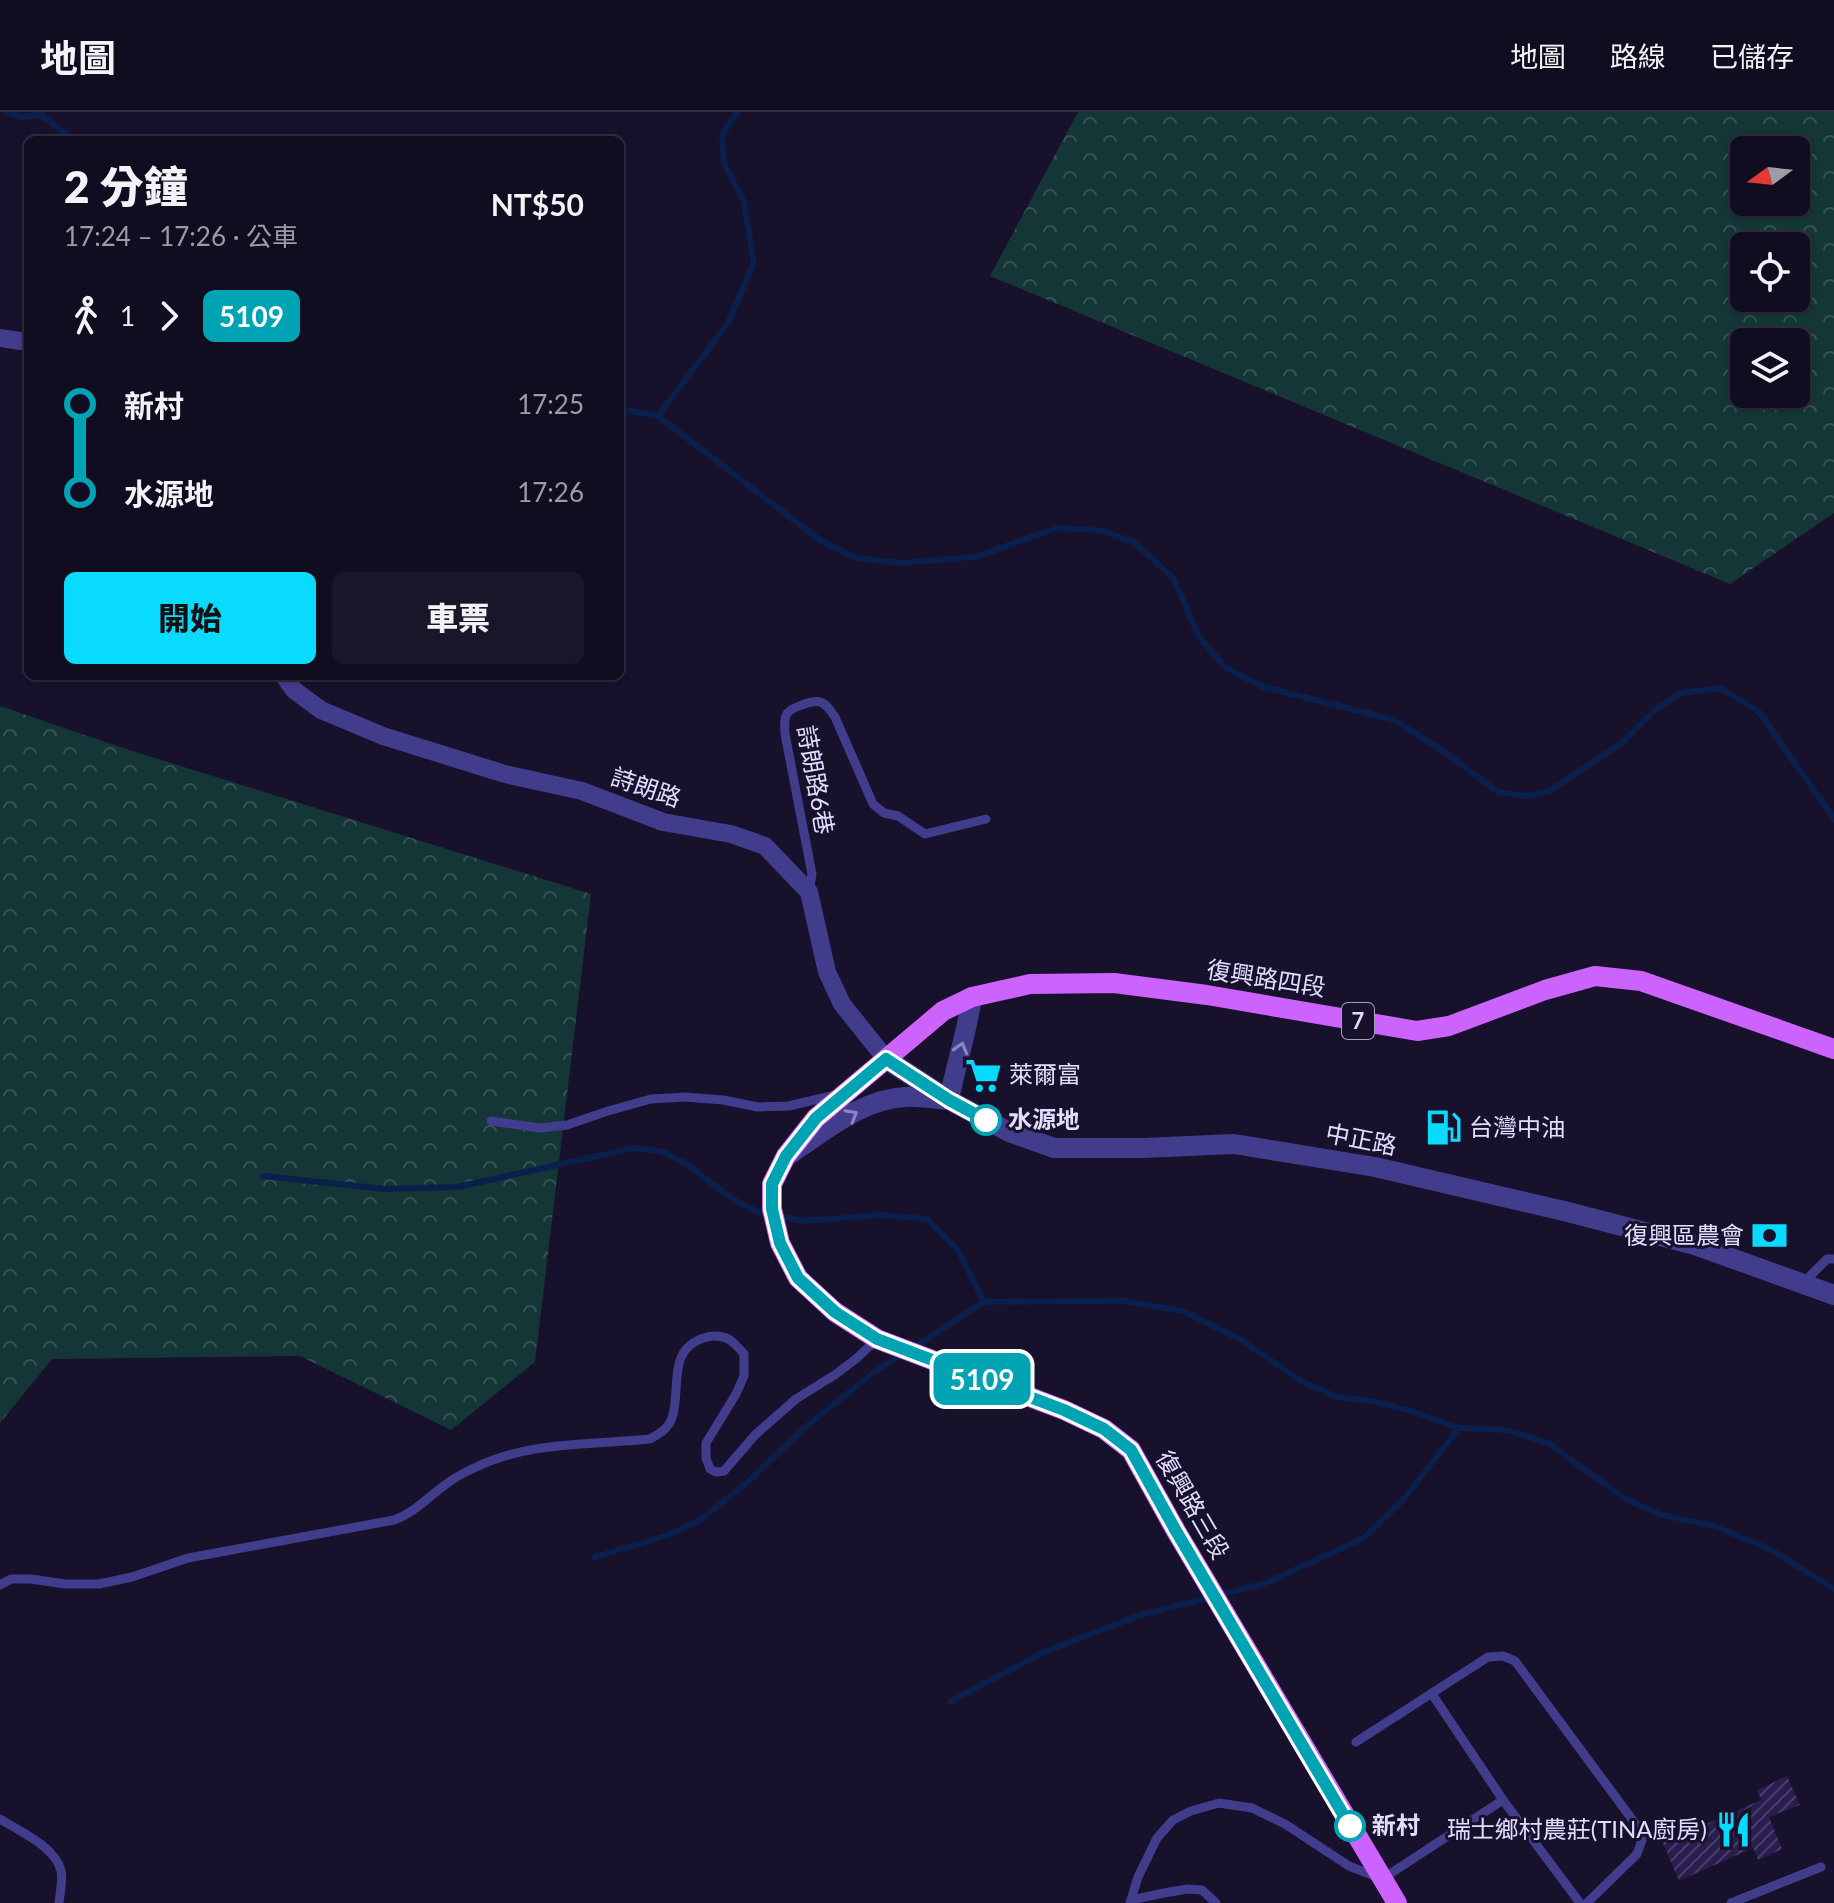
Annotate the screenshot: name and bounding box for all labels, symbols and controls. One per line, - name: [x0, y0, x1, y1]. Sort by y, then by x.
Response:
- text: 地圖: [40, 34, 116, 80]
- text: 地圖: [1510, 39, 1566, 73]
- text: 路線: [1610, 39, 1666, 73]
- text: 已儲存: [1710, 39, 1794, 73]
- north arrow: [1730, 136, 1810, 216]
- map controls: [1730, 136, 1810, 408]
- text: 2 分鐘: [64, 160, 188, 212]
- text: NT$50: [491, 186, 584, 222]
- text: 17:24 – 17:26 · 公車: [64, 220, 298, 252]
- button: locate: [1730, 232, 1810, 312]
- icon: walk: [64, 294, 108, 338]
- icon: forward: [147, 294, 191, 338]
- text: 5109: [219, 299, 284, 333]
- text: 1: [120, 300, 135, 332]
- button: layers: [1730, 328, 1810, 408]
- text: 新村: [124, 387, 184, 423]
- text: 17:25: [517, 388, 584, 420]
- text: 水源地: [124, 475, 214, 511]
- text: 17:26: [517, 476, 584, 508]
- button: 開始: [64, 572, 316, 664]
- button: 車票: [332, 572, 584, 664]
- street label: 詩朗路6巷: [793, 723, 840, 836]
- street label: 詩朗路: [608, 761, 685, 812]
- street label: 復興路四段: [1205, 954, 1328, 1001]
- road number: 7: [1342, 1003, 1374, 1039]
- one-way arrow: [952, 1042, 968, 1056]
- supermarket icon: 萊爾富: [964, 1056, 1002, 1094]
- place label: 萊爾富: [1009, 1059, 1081, 1088]
- place label: 水源地: [1008, 1104, 1080, 1133]
- marker: 水源地: [971, 1105, 1001, 1135]
- one-way arrow: [844, 1109, 858, 1125]
- fuel station icon: 台灣中油: [1424, 1109, 1462, 1147]
- place label: 台灣中油: [1469, 1112, 1565, 1141]
- street label: 中正路: [1323, 1117, 1399, 1160]
- bank icon: 復興區農會: [1751, 1217, 1789, 1255]
- place label: 復興區農會: [1624, 1220, 1744, 1249]
- line badge: 5109: [926, 1353, 1038, 1405]
- text: 5109: [950, 1362, 1014, 1396]
- street label: 復興路三段: [1151, 1445, 1236, 1563]
- place label: 新村: [1372, 1810, 1420, 1839]
- marker: 新村: [1335, 1811, 1365, 1841]
- restaurant icon: 瑞士鄉村農莊(TINA廚房): [1714, 1811, 1752, 1849]
- place label: 瑞士鄉村農莊(TINA廚房): [1447, 1814, 1707, 1843]

